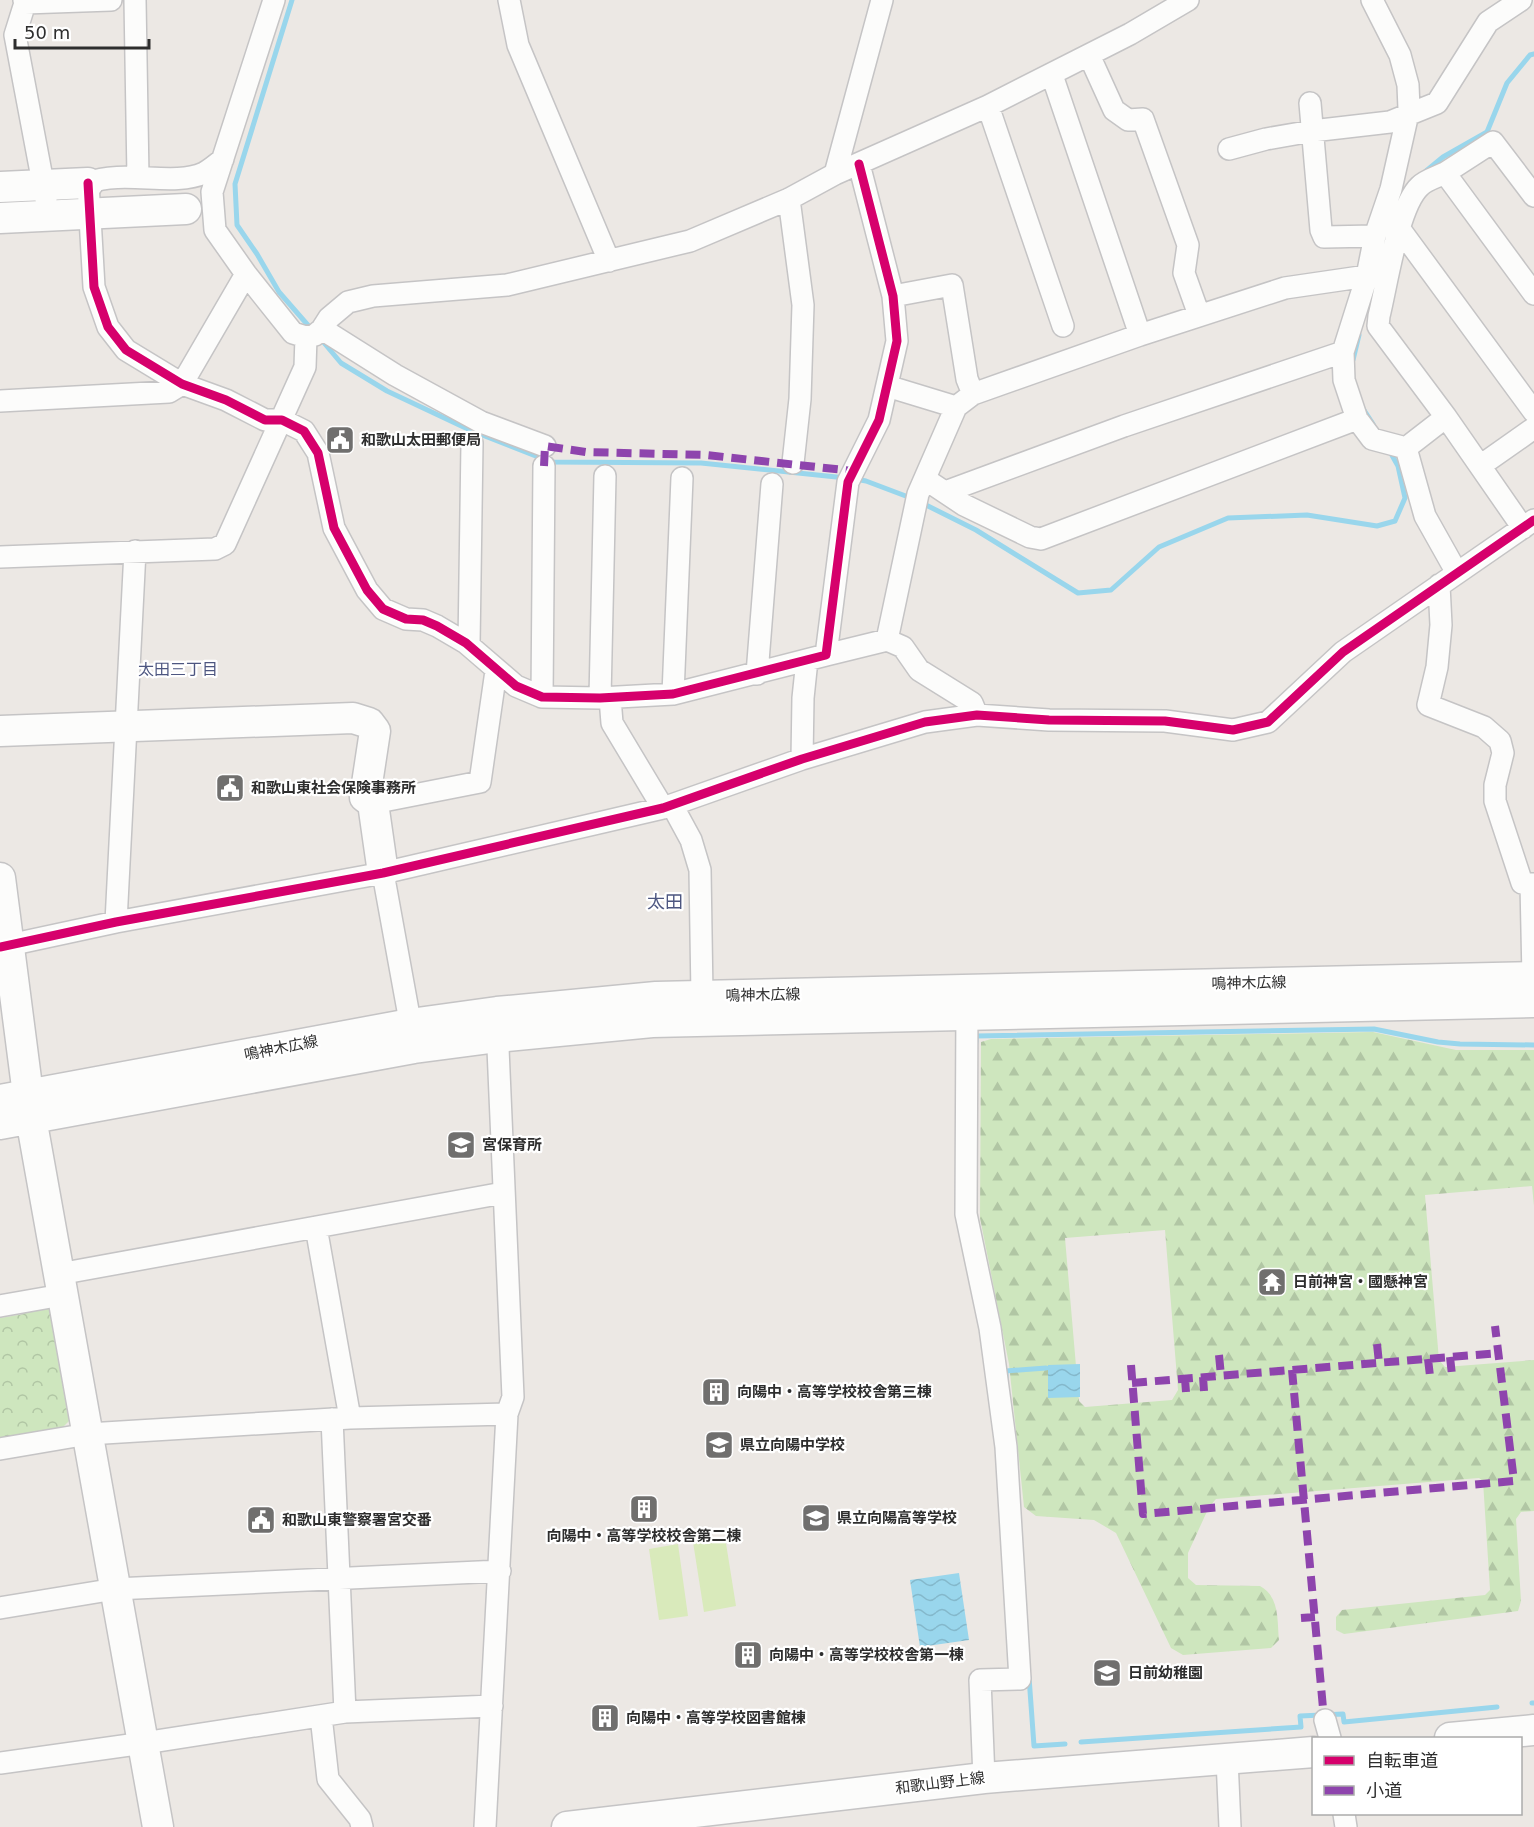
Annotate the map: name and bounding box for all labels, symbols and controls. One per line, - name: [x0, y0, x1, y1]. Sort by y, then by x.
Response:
- scale bar: [15, 12, 148, 50]
- text: 50 m: [24, 22, 70, 43]
- public building icon: 和歌山太田郵便局: [324, 424, 356, 456]
- place label: 和歌山太田郵便局: [361, 431, 481, 449]
- district label: 太田三丁目: [138, 660, 218, 679]
- public building icon: 和歌山東社会保険事務所: [214, 772, 246, 804]
- place label: 和歌山東社会保険事務所: [251, 779, 416, 797]
- district label: 太田: [647, 891, 683, 912]
- street label: 鳴神木広線: [1211, 973, 1287, 993]
- street label: 鳴神木広線: [725, 985, 801, 1005]
- street label: 鳴神木広線: [242, 1032, 320, 1064]
- school or university icon: 宮保育所: [445, 1129, 477, 1161]
- place label: 宮保育所: [482, 1136, 542, 1154]
- temple icon: 日前神宮・國懸神宮: [1256, 1266, 1288, 1298]
- place label: 日前神宮・國懸神宮: [1293, 1273, 1428, 1291]
- building icon: 向陽中・高等学校校舎第三棟: [700, 1376, 732, 1408]
- place label: 向陽中・高等学校校舎第三棟: [737, 1383, 932, 1401]
- school or university icon: 県立向陽中学校: [703, 1429, 735, 1461]
- place label: 県立向陽中学校: [740, 1436, 845, 1454]
- building icon: 向陽中・高等学校校舎第二棟: [628, 1493, 660, 1525]
- school or university icon: 県立向陽高等学校: [800, 1502, 832, 1534]
- public building icon: 和歌山東警察署宮交番: [245, 1504, 277, 1536]
- place label: 県立向陽高等学校: [837, 1509, 957, 1527]
- place label: 和歌山東警察署宮交番: [282, 1511, 432, 1529]
- place label: 向陽中・高等学校校舎第二棟: [546, 1527, 742, 1545]
- building icon: 向陽中・高等学校校舎第一棟: [732, 1639, 764, 1671]
- place label: 向陽中・高等学校校舎第一棟: [769, 1646, 964, 1664]
- school or university icon: 日前幼稚園: [1091, 1657, 1123, 1689]
- place label: 日前幼稚園: [1128, 1664, 1203, 1682]
- building icon: 向陽中・高等学校図書館棟: [589, 1702, 621, 1734]
- place label: 向陽中・高等学校図書館棟: [626, 1709, 806, 1727]
- legend: [1312, 1737, 1522, 1815]
- text: 自転車道: [1366, 1750, 1438, 1771]
- street label: 和歌山野上線: [894, 1769, 986, 1797]
- text: 小道: [1366, 1780, 1402, 1801]

